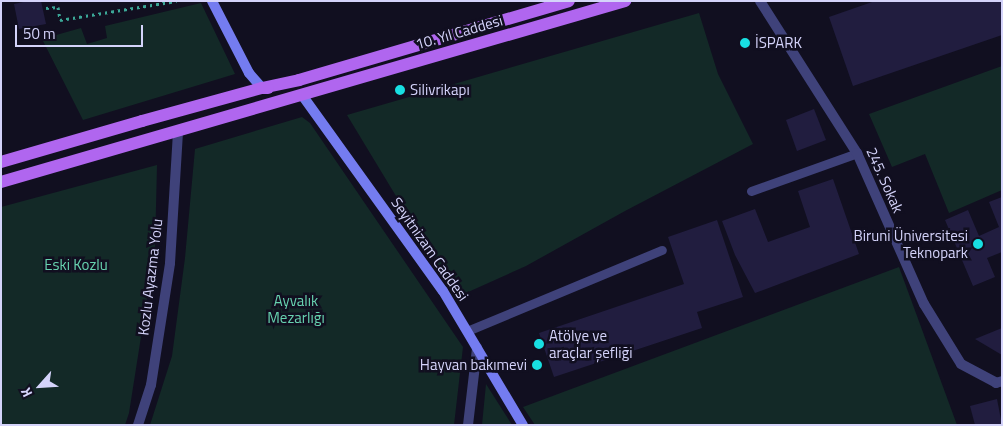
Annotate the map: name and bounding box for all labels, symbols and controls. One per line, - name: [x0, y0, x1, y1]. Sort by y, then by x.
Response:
- street label: 10. Yıl Caddesi: [413, 11, 505, 53]
- scale bar: [18, 15, 145, 47]
- text: 50 m: [23, 22, 56, 45]
- place label: İSPARK: [755, 34, 802, 52]
- marker: İSPARK: [739, 37, 751, 49]
- place label: Silivrikapı: [410, 81, 470, 99]
- marker: Silivrikapı: [394, 84, 406, 96]
- street label: 245. Sokak: [863, 145, 907, 215]
- street label: Seyitnizam Caddesi: [388, 194, 472, 304]
- street label: Kozlu Ayazma Yolu: [134, 218, 166, 336]
- place label: Biruni Üniversitesi Teknopark: [853, 226, 968, 261]
- marker: Biruni Üniversitesi Teknopark: [972, 238, 984, 250]
- park label: Eski Kozlu: [44, 256, 108, 274]
- park label: Ayvalık Mezarlığı: [267, 291, 325, 326]
- place label: Atölye ve araçlar şefliği: [549, 326, 632, 361]
- marker: Atölye ve araçlar şefliği: [533, 338, 545, 350]
- place label: Hayvan bakımevi: [420, 356, 527, 374]
- marker: Hayvan bakımevi: [531, 359, 543, 371]
- north arrow: [15, 361, 65, 411]
- text: K: [15, 384, 37, 401]

